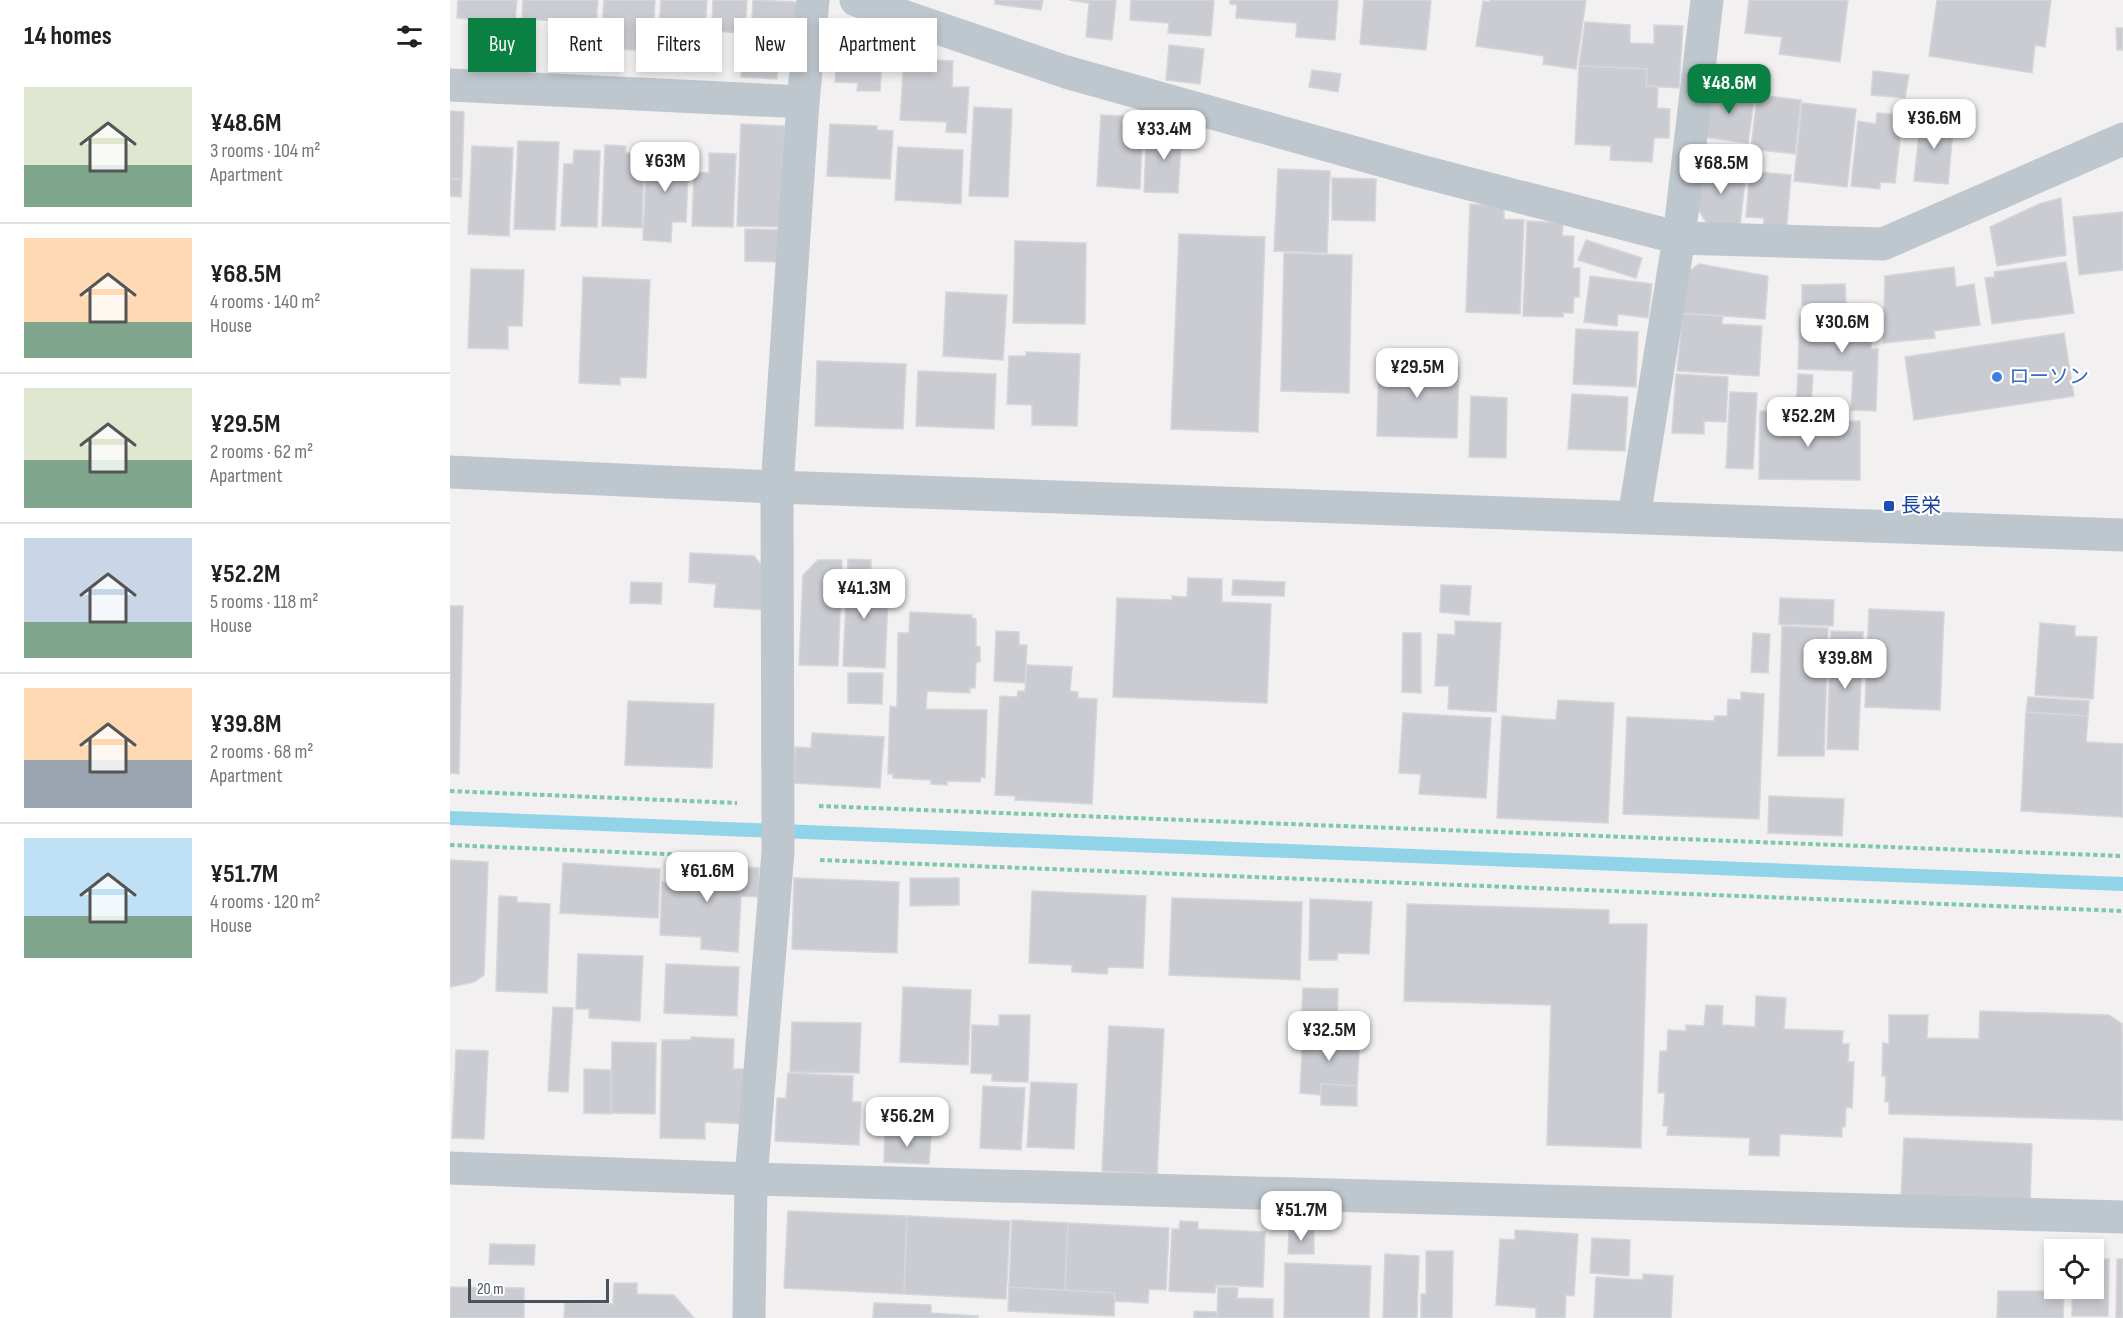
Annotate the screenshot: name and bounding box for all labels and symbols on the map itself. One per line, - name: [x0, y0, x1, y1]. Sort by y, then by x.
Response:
- pin: ¥48.6M: [1680, 64, 1778, 115]
- pin: ¥36.6M: [1885, 99, 1983, 150]
- pin: ¥33.4M: [1115, 110, 1213, 161]
- pin: ¥63M: [629, 142, 701, 193]
- pin: ¥68.5M: [1672, 144, 1770, 195]
- pin: ¥30.6M: [1793, 303, 1891, 354]
- pin: ¥29.5M: [1368, 348, 1466, 399]
- place label: ローソン: [2009, 365, 2089, 389]
- marker: ローソン: [1990, 370, 2004, 384]
- pin: ¥52.2M: [1759, 397, 1857, 448]
- place label: 長栄: [1901, 494, 1941, 518]
- marker: 長栄: [1882, 499, 1896, 513]
- pin: ¥41.3M: [815, 569, 913, 620]
- pin: ¥39.8M: [1796, 639, 1894, 690]
- pin: ¥61.6M: [658, 852, 756, 903]
- pin: ¥32.5M: [1280, 1011, 1378, 1062]
- pin: ¥56.2M: [858, 1097, 956, 1148]
- pin: ¥51.7M: [1252, 1191, 1350, 1242]
- scale bar: [468, 1276, 609, 1304]

